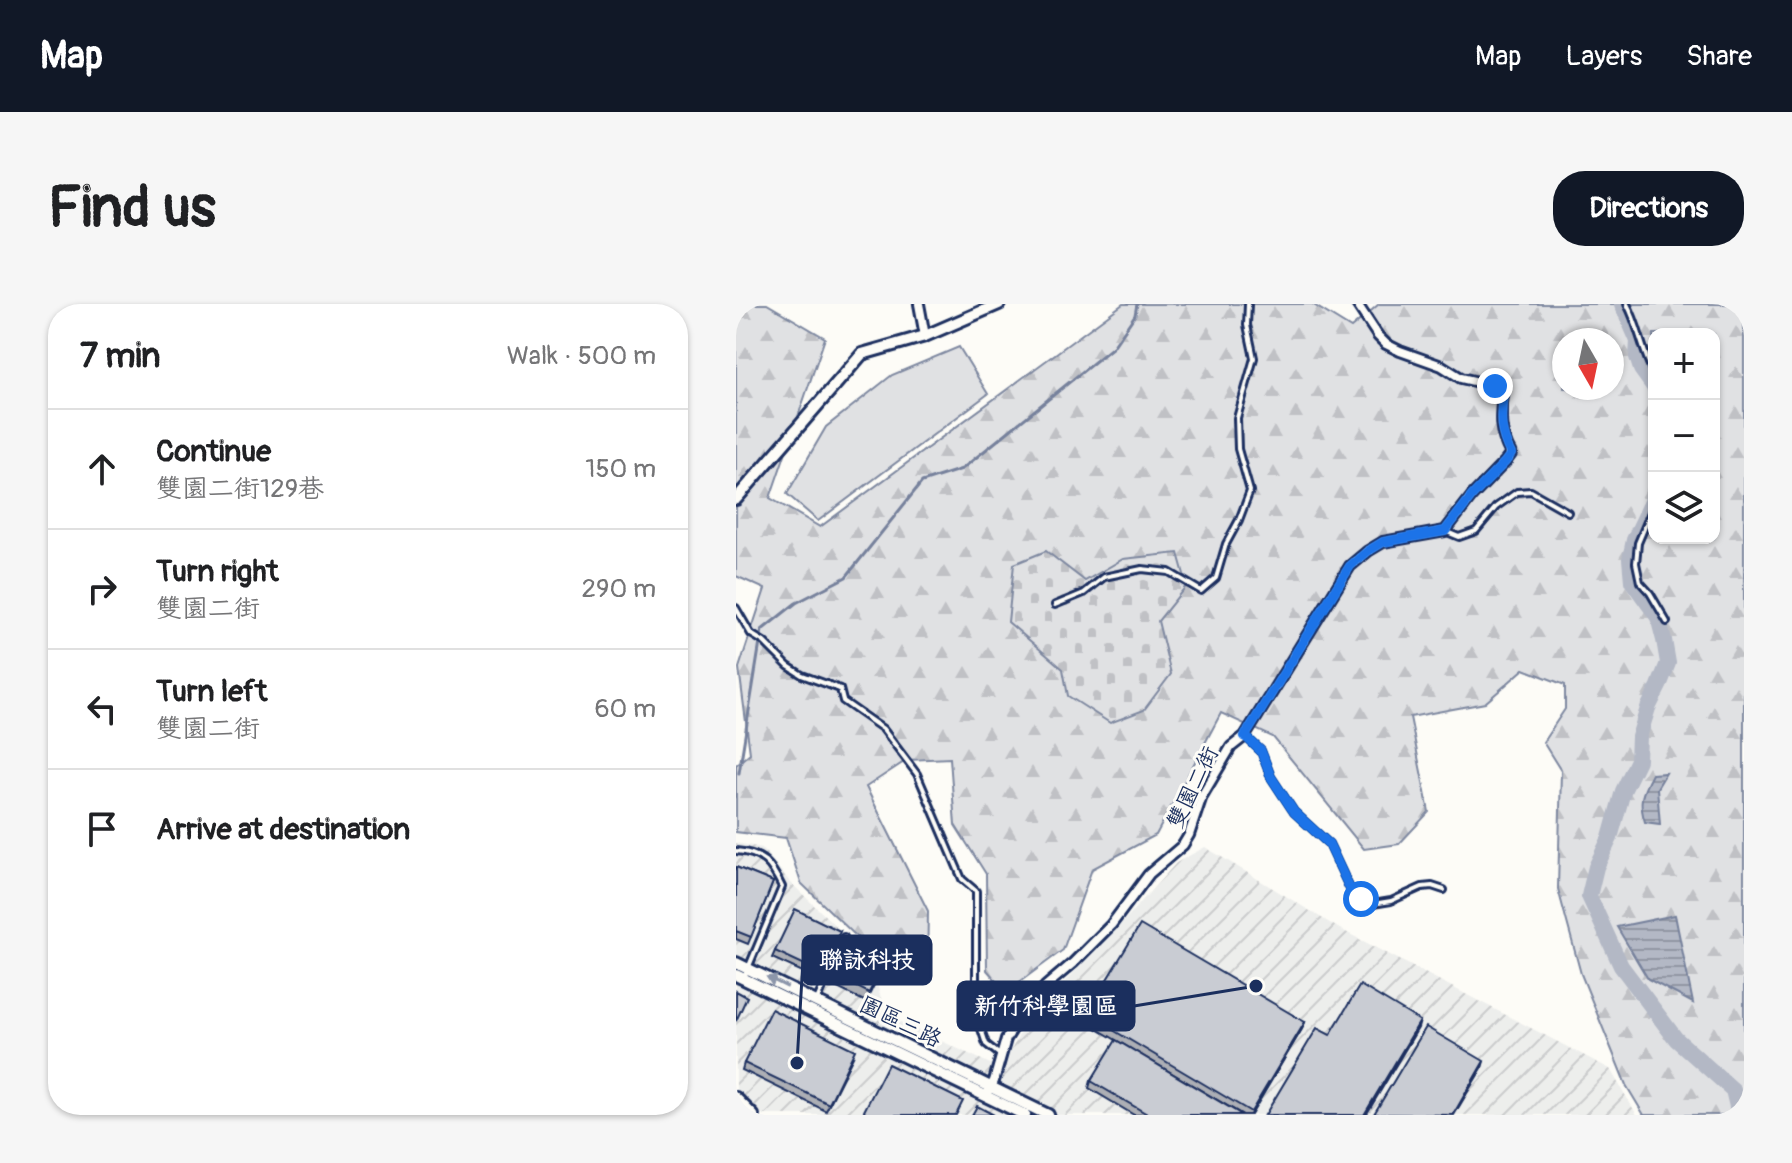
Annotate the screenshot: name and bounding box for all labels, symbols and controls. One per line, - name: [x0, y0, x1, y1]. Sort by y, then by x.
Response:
- text: Map: [40, 32, 103, 80]
- text: Map: [1475, 39, 1521, 74]
- text: Layers: [1565, 39, 1642, 74]
- text: Share: [1686, 39, 1752, 74]
- button: Directions: [1553, 171, 1744, 246]
- text: Find us: [48, 174, 216, 243]
- north arrow: [1552, 328, 1624, 400]
- map controls: [1648, 328, 1720, 544]
- button: +: [1648, 328, 1720, 400]
- text: 7 min: [80, 335, 161, 378]
- text: Walk · 500 m: [507, 340, 656, 372]
- route end: [1477, 368, 1513, 404]
- button: −: [1648, 400, 1720, 472]
- text: Continue: [156, 433, 271, 470]
- icon: ahead: [80, 447, 124, 491]
- text: 150 m: [585, 453, 656, 485]
- button: layers: [1648, 472, 1720, 544]
- text: 雙園二街129巷: [156, 473, 324, 505]
- text: Turn right: [156, 553, 279, 590]
- icon: right: [80, 567, 124, 611]
- text: 290 m: [582, 573, 656, 605]
- text: 雙園二街: [156, 593, 260, 625]
- text: Turn left: [156, 673, 267, 710]
- icon: left: [80, 687, 124, 731]
- text: 60 m: [594, 693, 656, 725]
- text: 雙園二街: [156, 713, 260, 745]
- street label: 雙園二街: [1161, 742, 1225, 833]
- icon: arrive: [80, 807, 124, 851]
- text: Arrive at destination: [156, 811, 410, 848]
- route start: [1343, 881, 1379, 917]
- callout: 聯詠科技: [803, 936, 931, 984]
- text: 聯詠科技: [819, 946, 915, 975]
- one-way arrow: [766, 975, 789, 989]
- callout: 新竹科學園區: [958, 982, 1134, 1030]
- street label: 園區三路: [855, 990, 946, 1054]
- text: 新竹科學園區: [974, 992, 1118, 1021]

